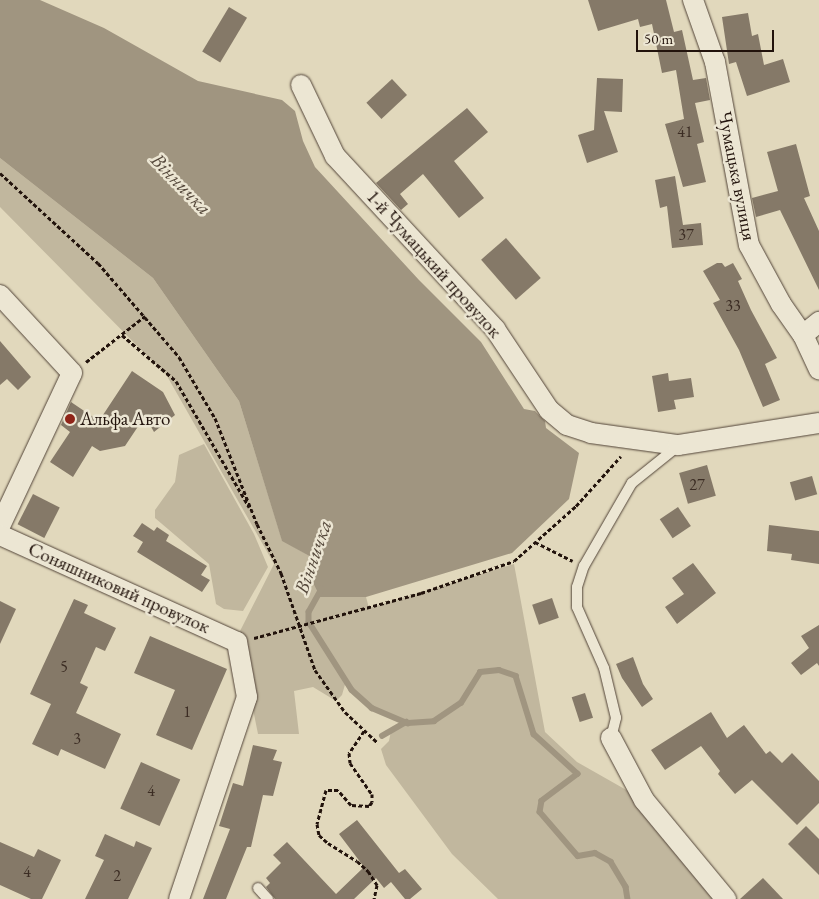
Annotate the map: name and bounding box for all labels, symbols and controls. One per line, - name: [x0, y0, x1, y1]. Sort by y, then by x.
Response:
- scale bar: [639, 20, 776, 52]
- text: 50 m: [644, 29, 673, 48]
- street label: Чумацька вулиця: [713, 110, 761, 242]
- house number: 41: [677, 122, 693, 142]
- water label: Вінничка: [146, 148, 216, 220]
- street label: 1-й Чумацький провулок: [362, 185, 506, 343]
- house number: 37: [678, 225, 694, 245]
- house number: 33: [725, 296, 741, 316]
- place label: Альфа Авто: [80, 408, 170, 430]
- marker: Альфа Авто: [64, 413, 76, 425]
- house number: 27: [689, 475, 705, 495]
- water label: Вінничка: [289, 517, 337, 597]
- street label: Соняшниковий провулок: [25, 538, 213, 638]
- house number: 5: [60, 657, 68, 677]
- house number: 1: [183, 702, 191, 722]
- house number: 3: [73, 729, 81, 749]
- house number: 4: [147, 781, 155, 801]
- house number: 4: [23, 862, 31, 882]
- house number: 2: [113, 866, 121, 886]

